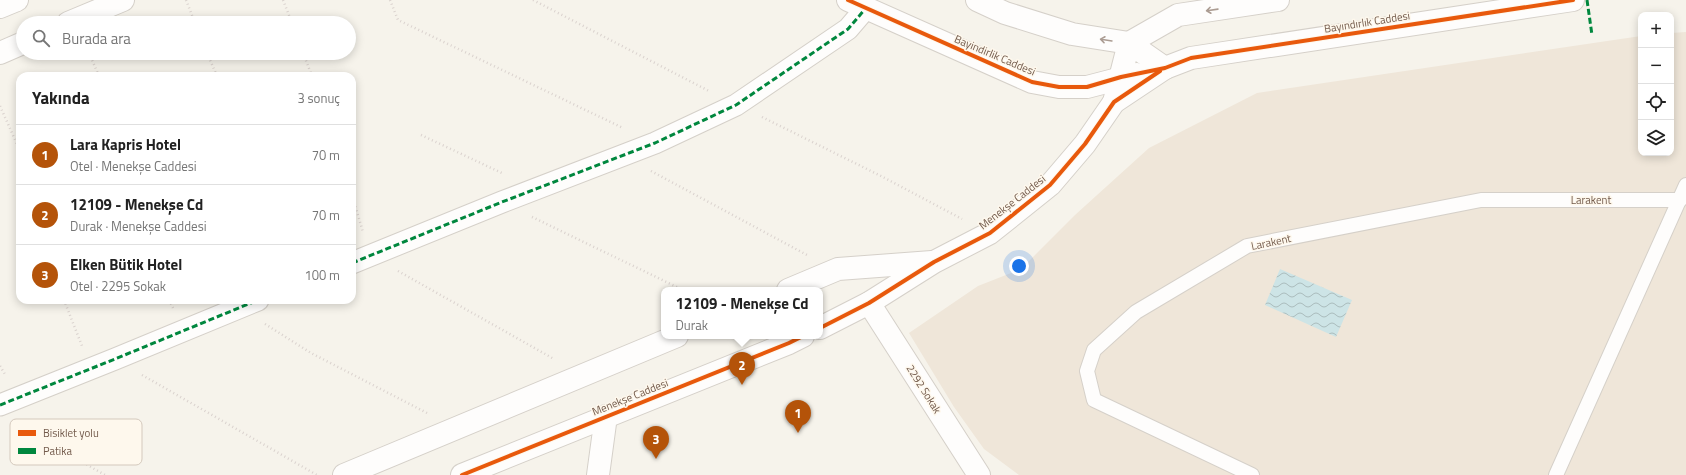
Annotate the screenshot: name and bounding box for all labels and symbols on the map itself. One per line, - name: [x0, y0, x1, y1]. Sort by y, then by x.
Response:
- one-way arrow: [1205, 6, 1218, 14]
- street label: Bayındırlık Caddesi: [1323, 7, 1411, 37]
- street label: Bayindirlik Caddesi: [952, 31, 1038, 79]
- one-way arrow: [1100, 36, 1113, 44]
- street label: Menekşe Caddesi: [975, 171, 1049, 233]
- street label: Larakent: [1571, 192, 1611, 208]
- street label: Larakent: [1250, 230, 1293, 254]
- your location: [1009, 256, 1029, 276]
- pin: 2: [729, 352, 755, 385]
- street label: 2292 Sokak: [903, 361, 946, 417]
- street label: Menekşe Caddesi: [590, 374, 670, 420]
- pin: 1: [785, 400, 811, 433]
- legend: [10, 419, 142, 465]
- text: Bisiklet yolu: [43, 425, 99, 441]
- pin: 3: [643, 426, 669, 459]
- text: Patika: [43, 443, 72, 459]

